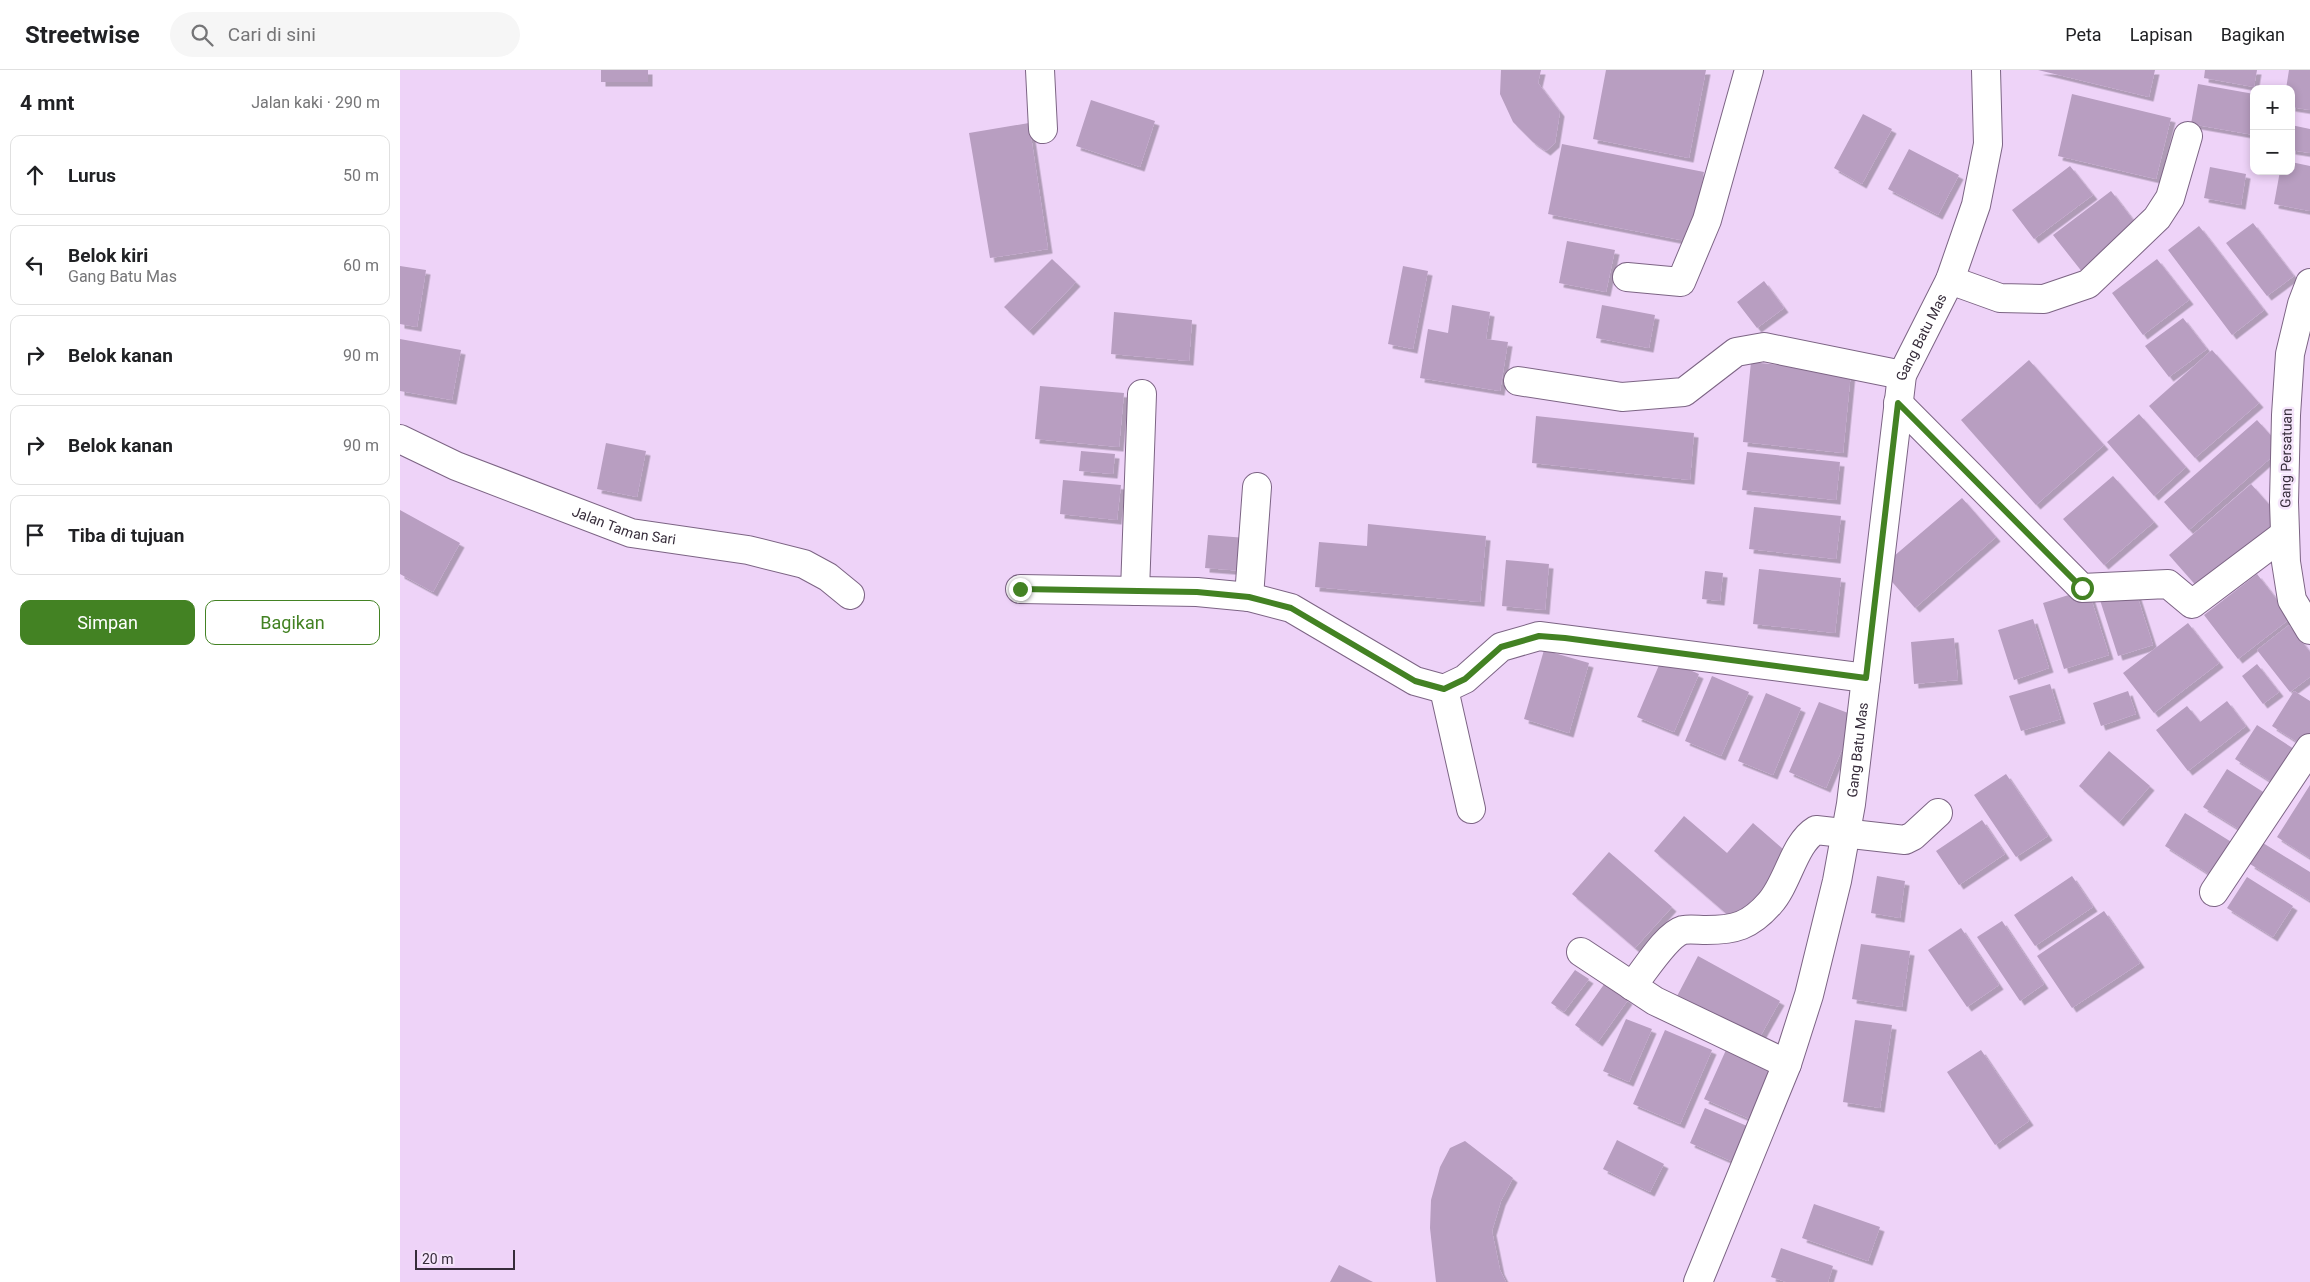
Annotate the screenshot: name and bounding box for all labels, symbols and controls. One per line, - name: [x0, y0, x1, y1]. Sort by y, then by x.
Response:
- search box: [170, 12, 520, 57]
- text: Streetwise: [25, 21, 140, 49]
- icon: search: [188, 21, 216, 49]
- text: Cari di sini: [228, 23, 316, 46]
- text: Peta: [2065, 24, 2102, 45]
- text: Lapisan: [2130, 24, 2193, 45]
- text: Bagikan: [2221, 24, 2285, 45]
- map controls: [2250, 85, 2295, 175]
- button: +: [2250, 85, 2295, 130]
- text: 4 mnt: [20, 91, 74, 115]
- text: Jalan kaki · 290 m: [251, 93, 380, 112]
- button: −: [2250, 130, 2295, 175]
- icon: ahead: [21, 161, 49, 189]
- text: Lurus: [68, 164, 116, 187]
- text: 50 m: [343, 166, 379, 185]
- text: Belok kiri: [68, 244, 148, 267]
- icon: left: [21, 251, 49, 279]
- text: 60 m: [343, 256, 379, 275]
- text: Gang Batu Mas: [68, 267, 177, 286]
- street label: Gang Batu Mas: [1893, 291, 1950, 381]
- icon: right: [21, 341, 49, 369]
- text: Belok kanan: [68, 344, 173, 367]
- text: 90 m: [343, 346, 379, 365]
- street label: Gang Persatuan: [2277, 408, 2295, 508]
- icon: right: [21, 431, 49, 459]
- text: Belok kanan: [68, 434, 173, 457]
- text: 90 m: [343, 436, 379, 455]
- street label: Jalan Taman Sari: [570, 503, 677, 547]
- icon: arrive: [21, 521, 49, 549]
- text: Tiba di tujuan: [68, 524, 184, 547]
- route start: [2071, 577, 2094, 600]
- route end: [1009, 578, 1032, 601]
- button: Simpan: [20, 600, 195, 645]
- button: Bagikan: [205, 600, 380, 645]
- street label: Gang Batu Mas: [1844, 702, 1871, 798]
- scale bar: [415, 1247, 515, 1270]
- text: 20 m: [422, 1251, 454, 1267]

